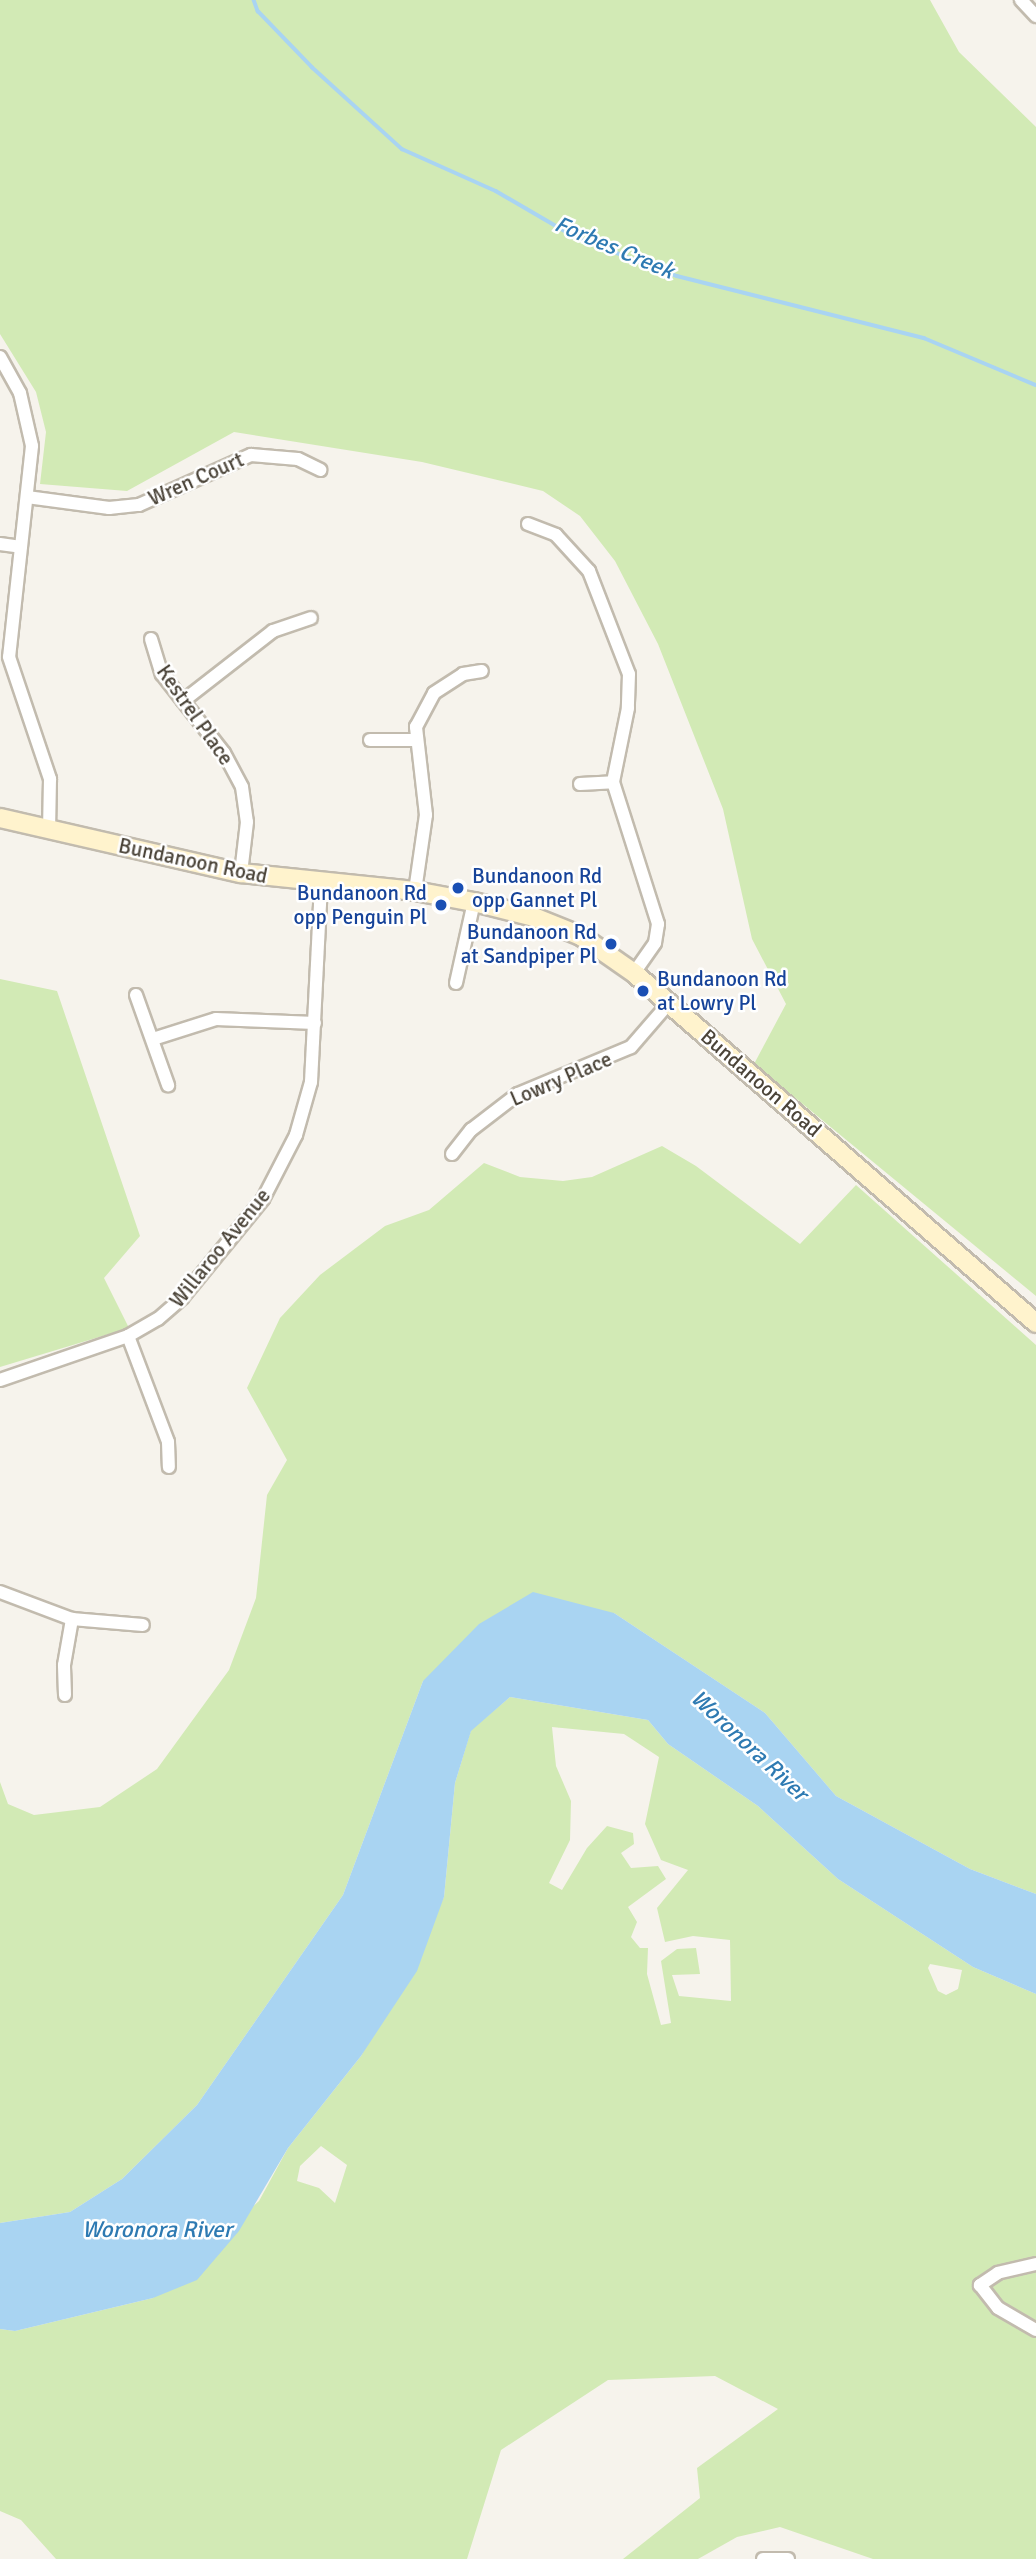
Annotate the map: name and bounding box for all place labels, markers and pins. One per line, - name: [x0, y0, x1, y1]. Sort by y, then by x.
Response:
- place label: Bundanoon Rd opp Gannet Pl: [472, 863, 602, 913]
- place label: Bundanoon Rd opp Penguin Pl: [294, 880, 427, 930]
- marker: Bundanoon Rd opp Gannet Pl: [450, 880, 466, 896]
- marker: Bundanoon Rd opp Penguin Pl: [433, 897, 449, 913]
- place label: Bundanoon Rd at Sandpiper Pl: [461, 919, 597, 969]
- marker: Bundanoon Rd at Sandpiper Pl: [603, 936, 619, 952]
- place label: Bundanoon Rd at Lowry Pl: [657, 966, 787, 1016]
- marker: Bundanoon Rd at Lowry Pl: [635, 983, 651, 999]

